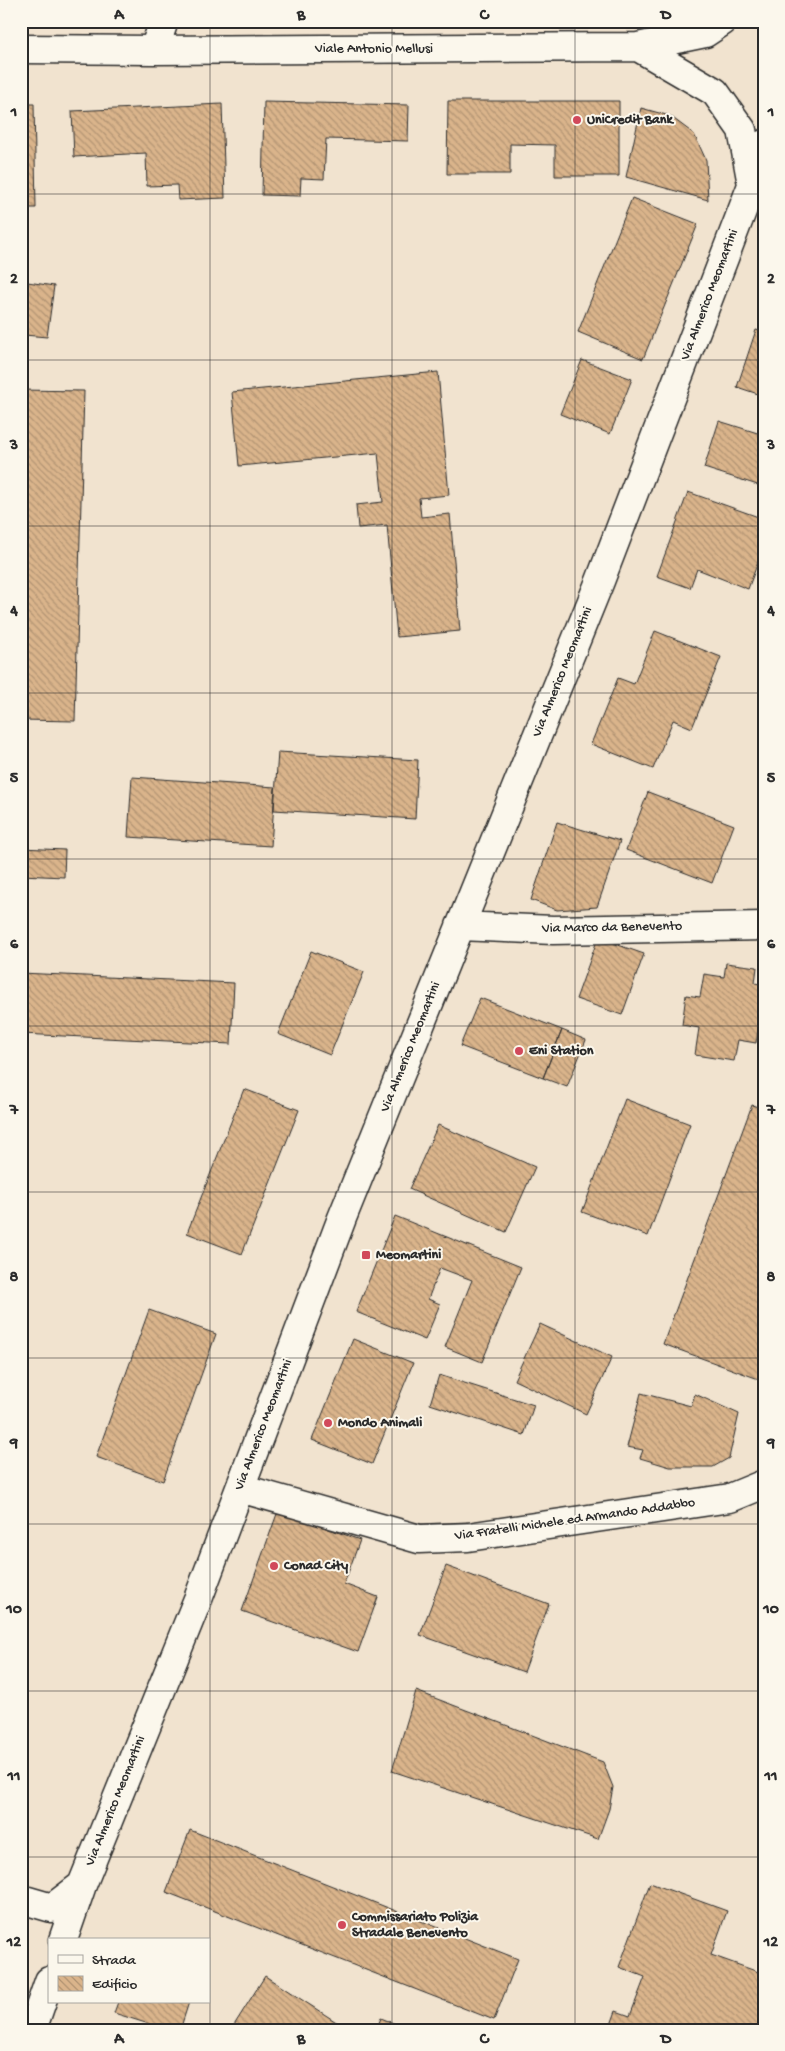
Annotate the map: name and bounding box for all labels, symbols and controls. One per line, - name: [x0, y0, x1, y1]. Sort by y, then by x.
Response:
- text: A: [113, 7, 125, 26]
- text: B: [296, 7, 306, 26]
- text: C: [479, 7, 490, 26]
- text: D: [659, 7, 672, 26]
- street label: Viale Antonio Mellusi: [314, 41, 433, 58]
- text: 1: [10, 104, 17, 123]
- text: 1: [767, 104, 774, 123]
- place label: UniCredit Bank: [587, 112, 674, 129]
- marker: UniCredit Bank: [571, 114, 583, 126]
- street label: Via Almerico Meomartini: [677, 227, 743, 364]
- text: 2: [10, 271, 18, 290]
- text: 2: [767, 271, 775, 290]
- text: 3: [9, 437, 18, 456]
- text: 3: [766, 437, 775, 456]
- text: 4: [9, 603, 18, 622]
- text: 4: [766, 603, 775, 622]
- street label: Via Almerico Meomartini: [529, 604, 597, 741]
- text: 5: [10, 770, 19, 789]
- text: 5: [767, 770, 776, 789]
- street label: Via Marco da Benevento: [541, 918, 682, 938]
- text: 6: [10, 936, 19, 955]
- text: 6: [767, 936, 776, 955]
- street label: Via Almerico Meomartini: [377, 979, 445, 1116]
- place label: Eni Station: [529, 1043, 594, 1060]
- marker: Eni Station: [513, 1045, 525, 1057]
- text: 7: [9, 1102, 19, 1121]
- text: 7: [766, 1102, 776, 1121]
- place label: Meomartini: [376, 1247, 441, 1264]
- marker: Meomartini: [360, 1249, 372, 1261]
- text: 8: [10, 1269, 19, 1288]
- text: 8: [767, 1269, 776, 1288]
- street label: Via Almerico Meomartini: [231, 1357, 297, 1494]
- place label: Mondo Animali: [338, 1415, 422, 1432]
- marker: Mondo Animali: [322, 1417, 334, 1429]
- text: 9: [9, 1435, 18, 1454]
- text: 9: [766, 1435, 775, 1454]
- street label: Via Fratelli Michele ed Armando Addabbo: [453, 1495, 696, 1545]
- place label: Conad City: [283, 1558, 348, 1575]
- marker: Conad City: [268, 1560, 280, 1572]
- text: 10: [5, 1601, 22, 1620]
- text: 10: [762, 1601, 779, 1620]
- street label: Via Almerico Meomartini: [82, 1733, 150, 1870]
- text: 11: [7, 1768, 20, 1787]
- text: 11: [764, 1768, 777, 1787]
- place label: Commissariato Polizia Stradale Benevento: [351, 1909, 479, 1942]
- marker: Commissariato Polizia Stradale Benevento: [336, 1919, 348, 1931]
- text: 12: [6, 1934, 21, 1953]
- text: 12: [763, 1934, 778, 1953]
- legend: [48, 1938, 210, 2004]
- text: Strada: [92, 1952, 137, 1970]
- text: Edificio: [92, 1976, 138, 1994]
- text: A: [113, 2031, 125, 2050]
- text: B: [296, 2031, 306, 2050]
- text: C: [479, 2031, 490, 2050]
- text: D: [659, 2031, 672, 2050]

